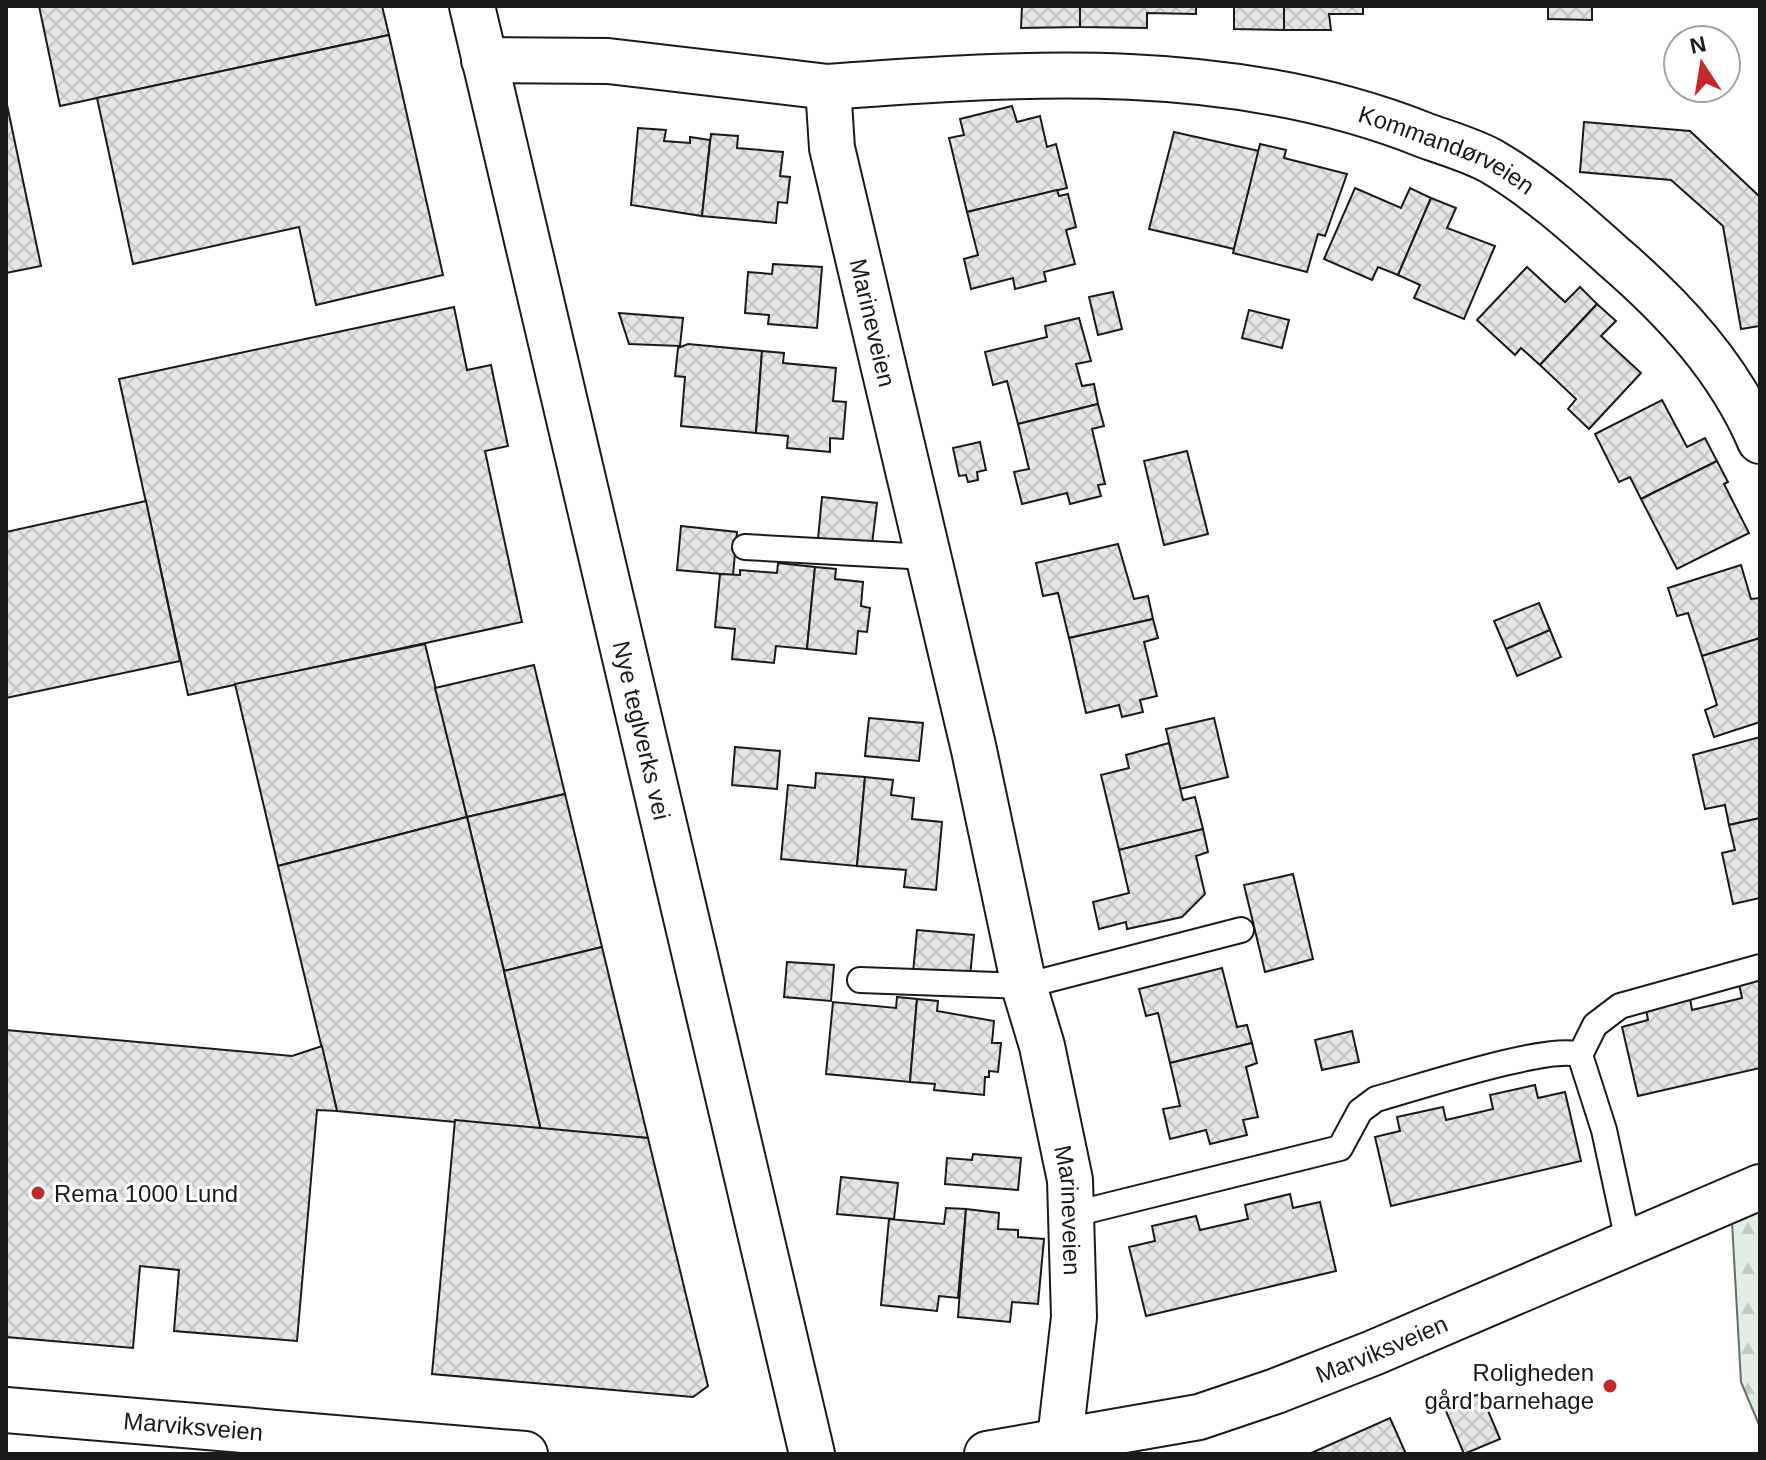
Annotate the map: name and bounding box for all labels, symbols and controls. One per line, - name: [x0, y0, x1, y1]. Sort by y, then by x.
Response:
- north arrow: [1662, 24, 1742, 104]
- text: N: [1688, 31, 1708, 59]
- street label: Kommandørveien: [1356, 100, 1540, 199]
- street label: Marineveien: [845, 256, 901, 389]
- street label: Nye teglverks vei: [608, 638, 676, 822]
- street label: Marineveien: [1050, 1143, 1086, 1276]
- place label: Rema 1000 Lund: [54, 1180, 238, 1207]
- marker: Rema 1000 Lund: [29, 1184, 47, 1202]
- street label: Marviksveien: [1312, 1309, 1451, 1388]
- place label: Roligheden gård barnehage: [1425, 1359, 1594, 1414]
- marker: Roligheden gård barnehage: [1601, 1377, 1619, 1395]
- street label: Marviksveien: [122, 1407, 264, 1445]

